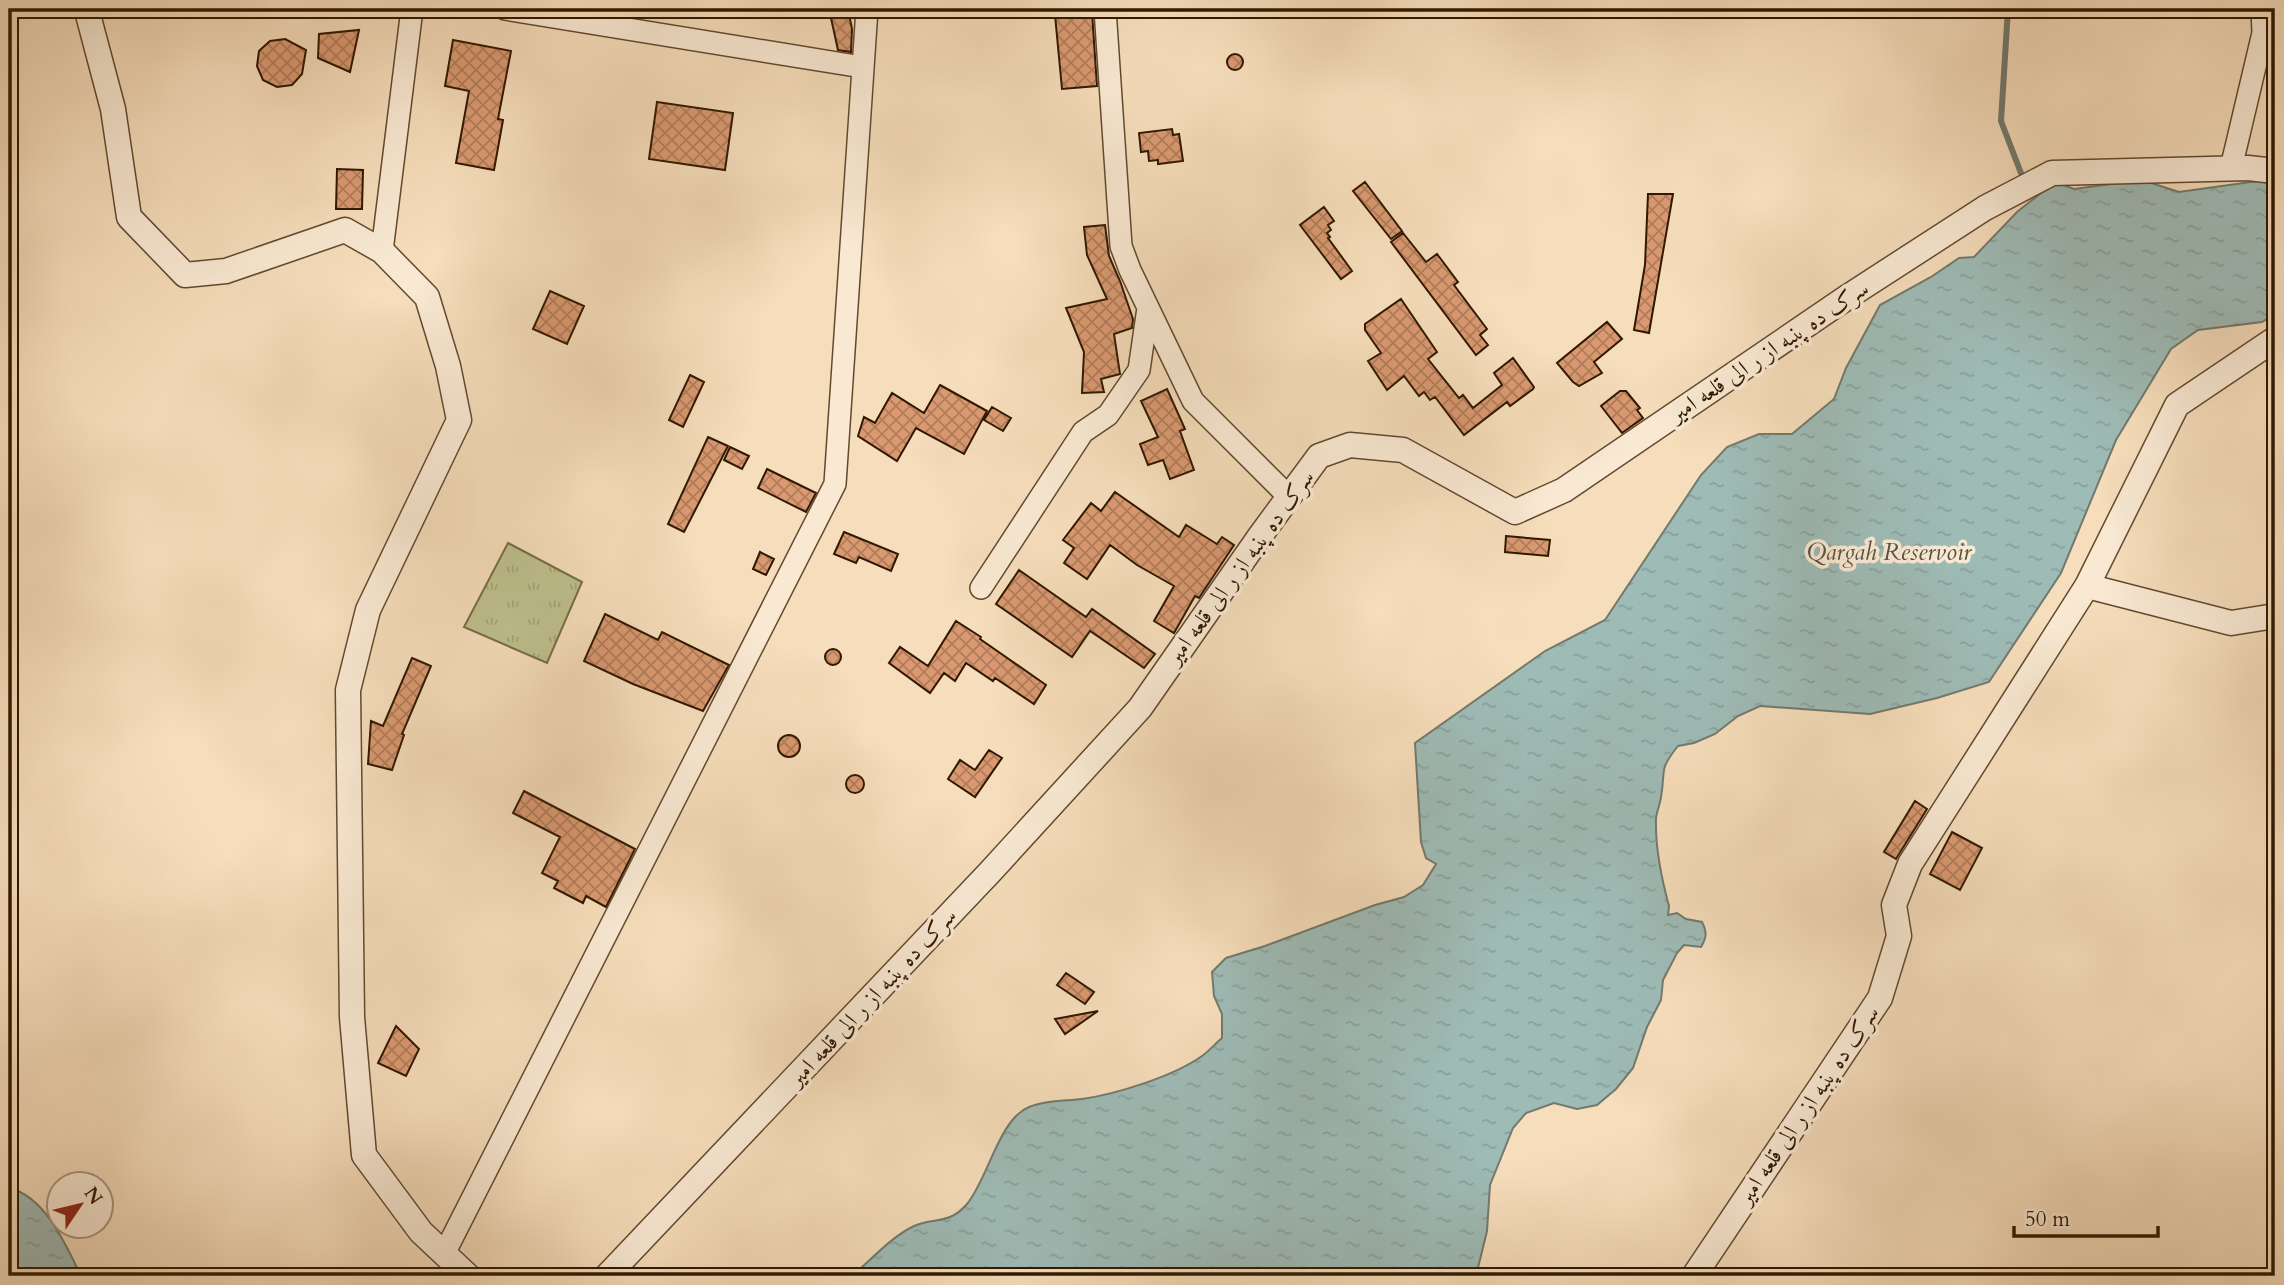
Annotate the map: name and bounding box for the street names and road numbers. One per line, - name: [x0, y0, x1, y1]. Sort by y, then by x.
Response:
- street label: سرک ده پنبه از ر الی قلعه امیر: [1662, 273, 1875, 430]
- street label: سرک ده پنبه از ر الی قلعه امیر: [1158, 463, 1321, 672]
- street label: سرک ده پنبه از ر الی قلعه امیر: [780, 901, 963, 1095]
- street label: سرک ده پنبه از ر الی قلعه امیر: [1729, 999, 1886, 1212]

